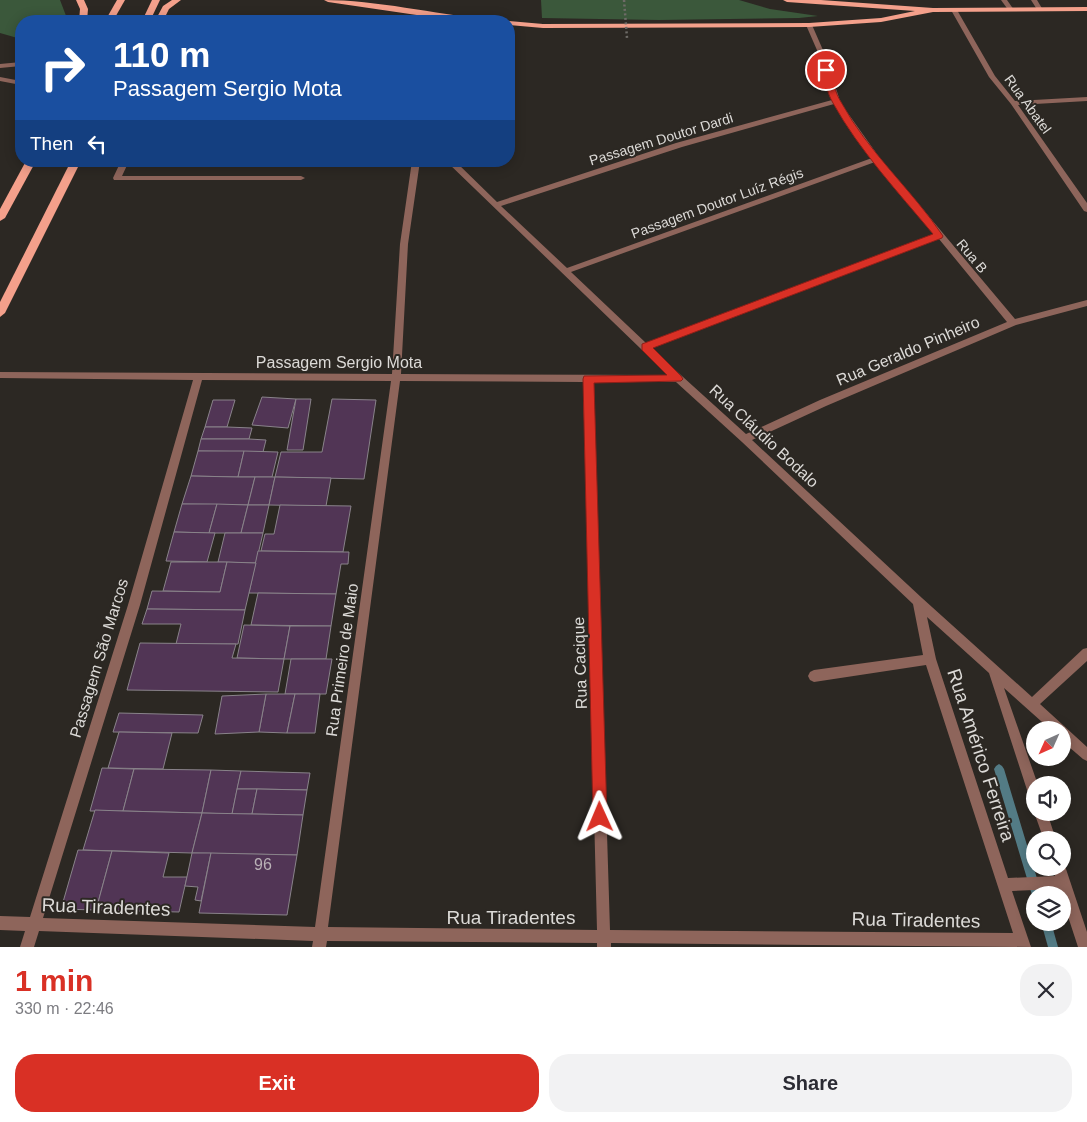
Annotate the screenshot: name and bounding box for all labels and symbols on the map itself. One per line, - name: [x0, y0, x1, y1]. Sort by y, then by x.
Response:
- pin: [805, 49, 847, 91]
- street label: Rua Abatel: [1001, 72, 1055, 136]
- street label: Passagem Doutor Dardi: [587, 110, 735, 168]
- street label: Passagem Doutor Luíz Régis: [629, 164, 805, 242]
- street label: Rua B: [953, 236, 991, 276]
- street label: Rua Geraldo Pinheiro: [834, 313, 982, 389]
- street label: Passagem Sergio Mota: [256, 354, 422, 371]
- street label: Rua Cláudio Bodalo: [706, 381, 822, 491]
- street label: Passagem São Marcos: [67, 576, 131, 740]
- street label: Rua Primeiro de Maio: [323, 582, 361, 738]
- street label: Rua Cacique: [570, 616, 590, 710]
- street label: Rua Américo Ferreira: [943, 666, 1019, 845]
- north arrow: [1026, 721, 1071, 766]
- position arrow: [573, 790, 625, 842]
- house number: 96: [254, 856, 272, 873]
- street label: Rua Tiradentes: [41, 894, 171, 920]
- street label: Rua Tiradentes: [447, 907, 575, 928]
- street label: Rua Tiradentes: [851, 908, 981, 932]

